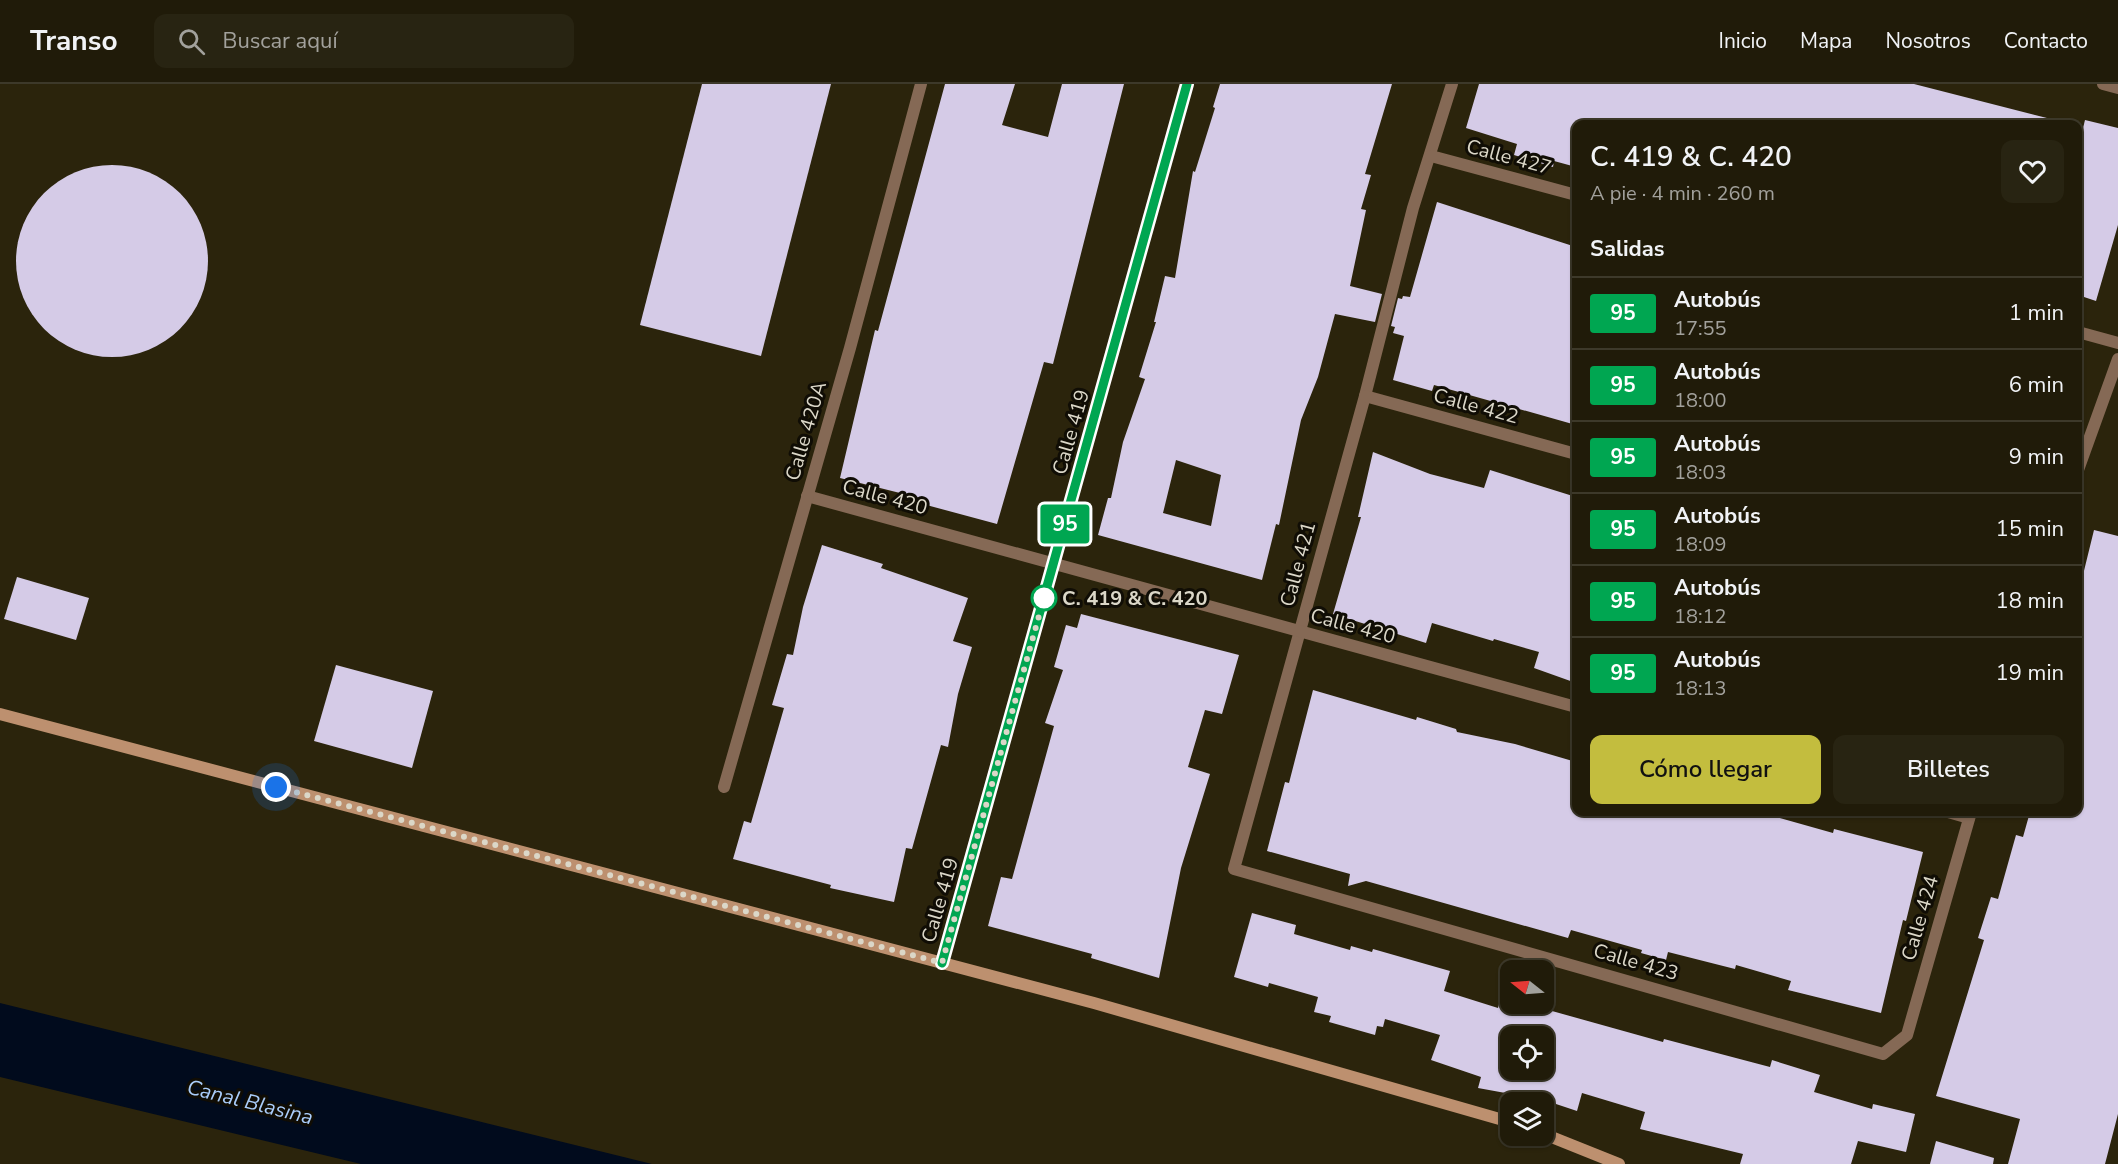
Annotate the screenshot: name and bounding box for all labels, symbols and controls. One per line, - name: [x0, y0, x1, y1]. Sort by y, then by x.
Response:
- search box: [154, 14, 574, 68]
- text: Transo: [30, 22, 118, 60]
- icon: search: [175, 25, 208, 58]
- text: Buscar aquí: [223, 26, 338, 56]
- text: Inicio: [1719, 27, 1767, 55]
- text: Mapa: [1800, 27, 1852, 55]
- text: Nosotros: [1885, 27, 1971, 55]
- text: Contacto: [2004, 27, 2088, 55]
- street label: Calle 427: [1463, 133, 1555, 181]
- text: C. 419 & C. 420: [1590, 138, 1792, 176]
- button: heart: [2001, 140, 2064, 203]
- text: A pie · 4 min · 260 m: [1590, 180, 1775, 207]
- text: Salidas: [1590, 234, 1665, 264]
- text: Autobús: [1674, 285, 1761, 315]
- text: 1 min: [2009, 298, 2064, 328]
- text: 95: [1610, 299, 1636, 327]
- text: 17:55: [1674, 315, 1727, 342]
- text: Autobús: [1674, 357, 1761, 387]
- text: 6 min: [2009, 370, 2064, 400]
- text: 95: [1610, 371, 1636, 399]
- street label: Calle 420A: [779, 378, 833, 484]
- street label: Calle 422: [1430, 382, 1522, 430]
- street label: Calle 419: [1046, 386, 1096, 478]
- text: 18:00: [1674, 387, 1727, 414]
- text: Autobús: [1674, 429, 1761, 459]
- text: 9 min: [2009, 442, 2064, 472]
- text: 95: [1610, 443, 1636, 471]
- text: 18:03: [1674, 459, 1727, 486]
- street label: Calle 420: [839, 473, 931, 521]
- text: Autobús: [1674, 501, 1761, 531]
- line badge: 95: [1038, 504, 1092, 544]
- text: 95: [1052, 510, 1078, 538]
- text: 15 min: [1996, 514, 2064, 544]
- text: 95: [1610, 515, 1636, 543]
- street label: Calle 421: [1274, 518, 1322, 610]
- text: 18:09: [1674, 531, 1727, 558]
- text: Autobús: [1674, 573, 1761, 603]
- marker: C. 419 & C. 420: [1031, 585, 1057, 611]
- place label: C. 419 & C. 420: [1062, 585, 1208, 612]
- text: 18 min: [1996, 586, 2064, 616]
- text: 95: [1610, 587, 1636, 615]
- street label: Calle 420: [1307, 602, 1399, 650]
- text: 18:12: [1674, 603, 1727, 630]
- text: Autobús: [1674, 645, 1761, 675]
- text: 19 min: [1996, 658, 2064, 688]
- text: 95: [1610, 659, 1636, 687]
- text: 18:13: [1674, 675, 1727, 702]
- button: Cómo llegar: [1590, 735, 1821, 804]
- button: Billetes: [1833, 735, 2064, 804]
- your location: [261, 772, 291, 802]
- street label: Calle 419: [915, 854, 965, 946]
- street label: Calle 424: [1895, 872, 1945, 964]
- street label: Calle 423: [1590, 937, 1682, 987]
- north arrow: [1500, 960, 1554, 1014]
- map controls: [1500, 960, 1554, 1146]
- button: locate: [1500, 1026, 1554, 1080]
- water label: Canal Blasina: [184, 1073, 316, 1131]
- button: layers: [1500, 1092, 1554, 1146]

